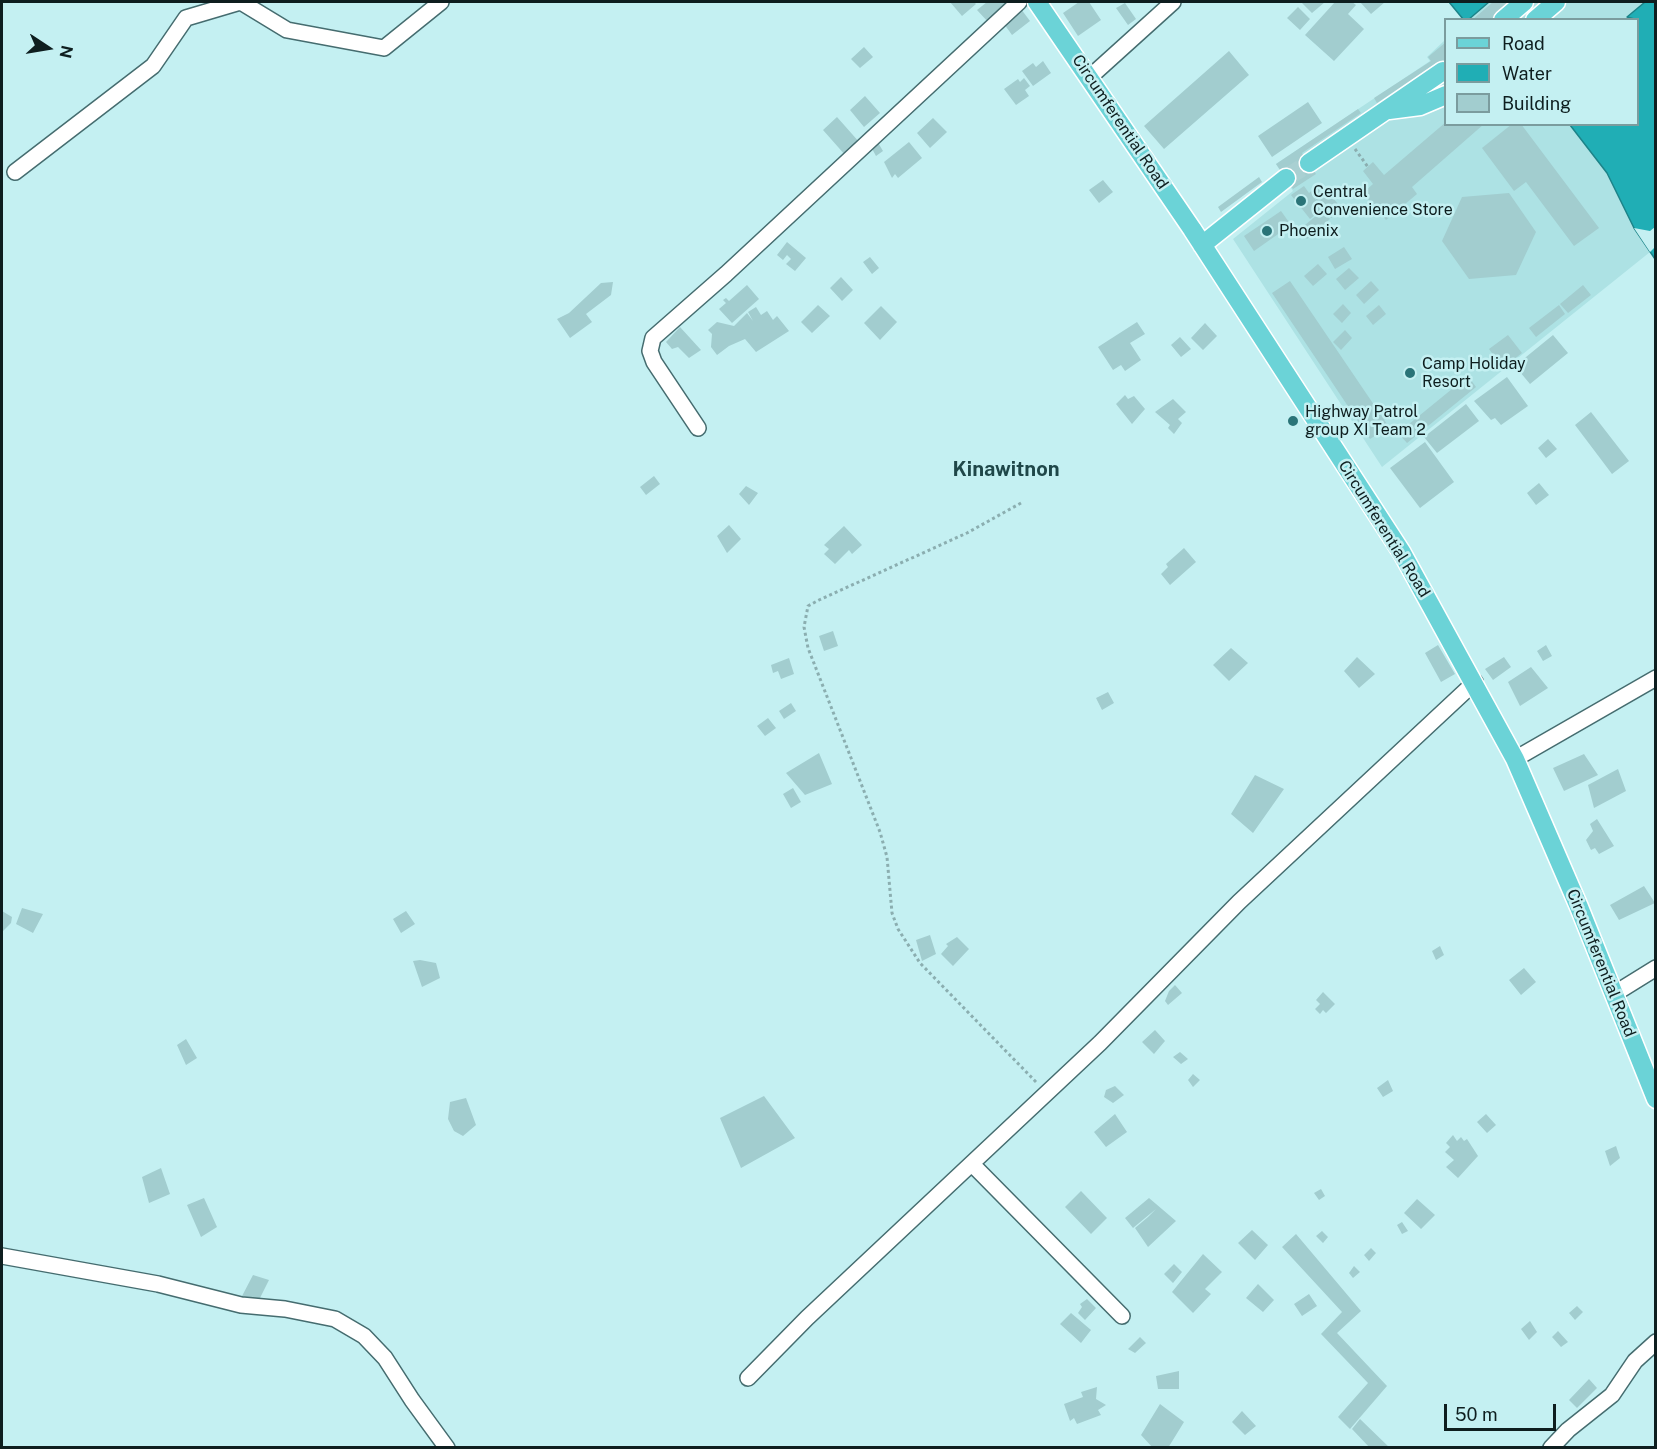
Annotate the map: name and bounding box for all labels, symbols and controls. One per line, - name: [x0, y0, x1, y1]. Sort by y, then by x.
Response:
- north arrow: [18, 18, 78, 78]
- legend: [1444, 18, 1639, 126]
- text: Road: [1502, 33, 1545, 54]
- text: N: [56, 44, 77, 60]
- street label: Circumferential Road: [1068, 51, 1172, 193]
- text: Water: [1502, 63, 1552, 84]
- text: Building: [1502, 93, 1571, 114]
- place label: Central Convenience Store: [1313, 182, 1453, 220]
- marker: Central Convenience Store: [1294, 194, 1308, 208]
- place label: Phoenix: [1279, 221, 1339, 241]
- marker: Phoenix: [1260, 224, 1274, 238]
- place label: Camp Holiday Resort: [1422, 354, 1526, 392]
- marker: Camp Holiday Resort: [1403, 366, 1417, 380]
- place label: Highway Patrol group XI Team 2: [1305, 402, 1426, 440]
- marker: Highway Patrol group XI Team 2: [1286, 414, 1300, 428]
- street label: Circumferential Road: [1334, 457, 1434, 601]
- district label: Kinawitnon: [952, 458, 1060, 482]
- street label: Circumferential Road: [1563, 886, 1639, 1040]
- scale bar: [1447, 1392, 1560, 1430]
- text: 50 m: [1455, 1404, 1498, 1425]

